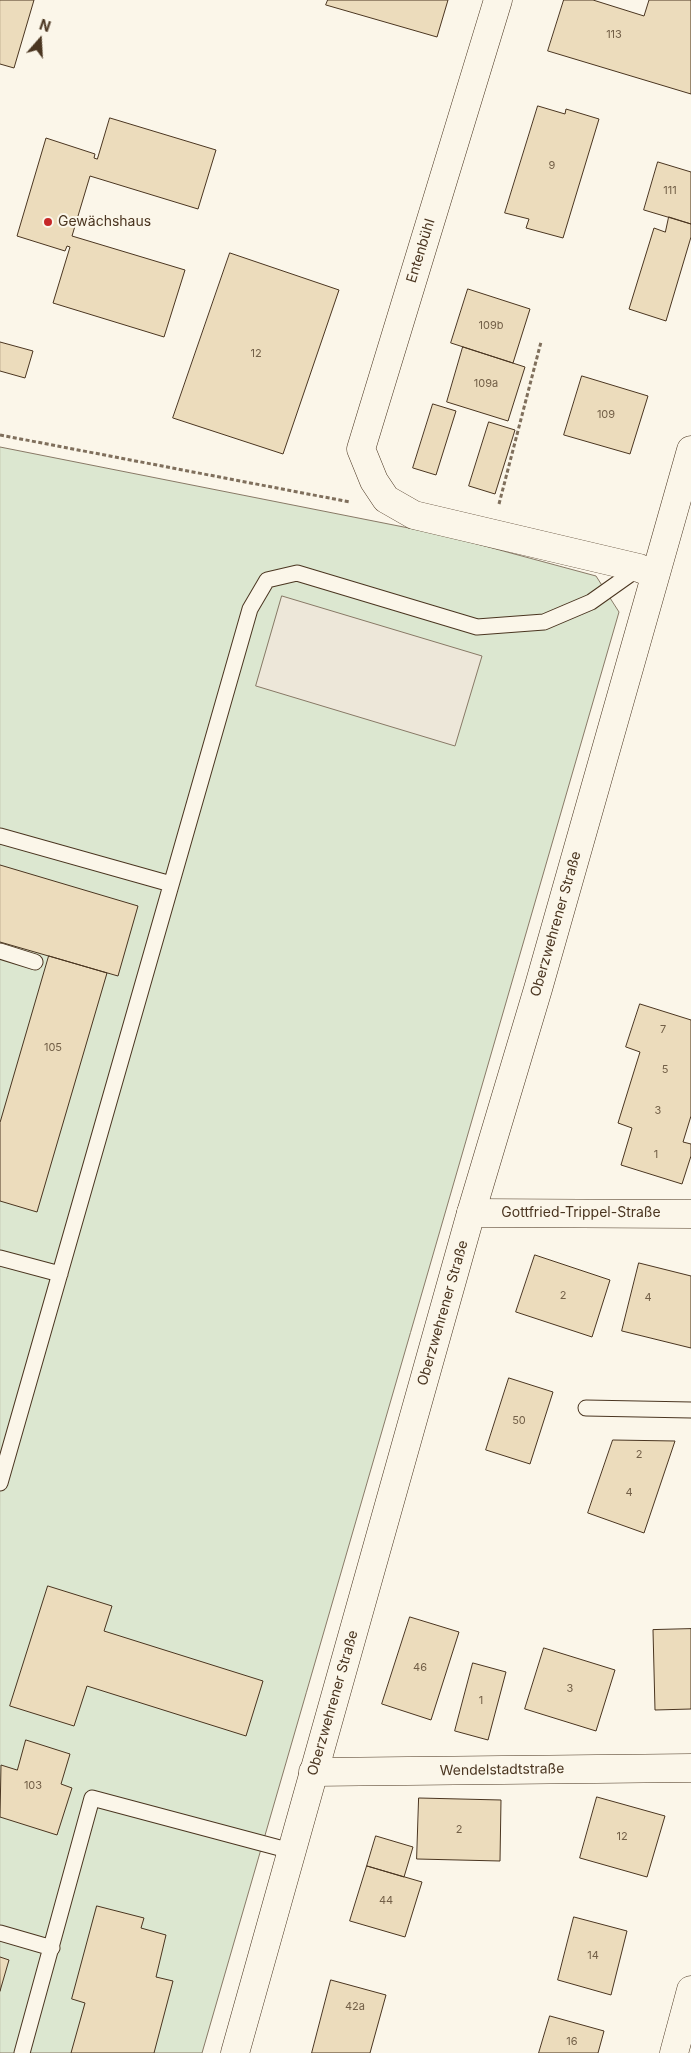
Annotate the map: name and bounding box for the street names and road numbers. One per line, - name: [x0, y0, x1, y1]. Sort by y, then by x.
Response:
- street label: Entenbühl: [403, 217, 439, 285]
- street label: Oberzwehrener Straße: [527, 849, 585, 999]
- street label: Gottfried-Trippel-Straße: [501, 1205, 661, 1221]
- street label: Oberzwehrener Straße: [414, 1238, 472, 1388]
- street label: Oberzwehrener Straße: [304, 1628, 362, 1778]
- street label: Wendelstadtstraße: [440, 1761, 564, 1779]

